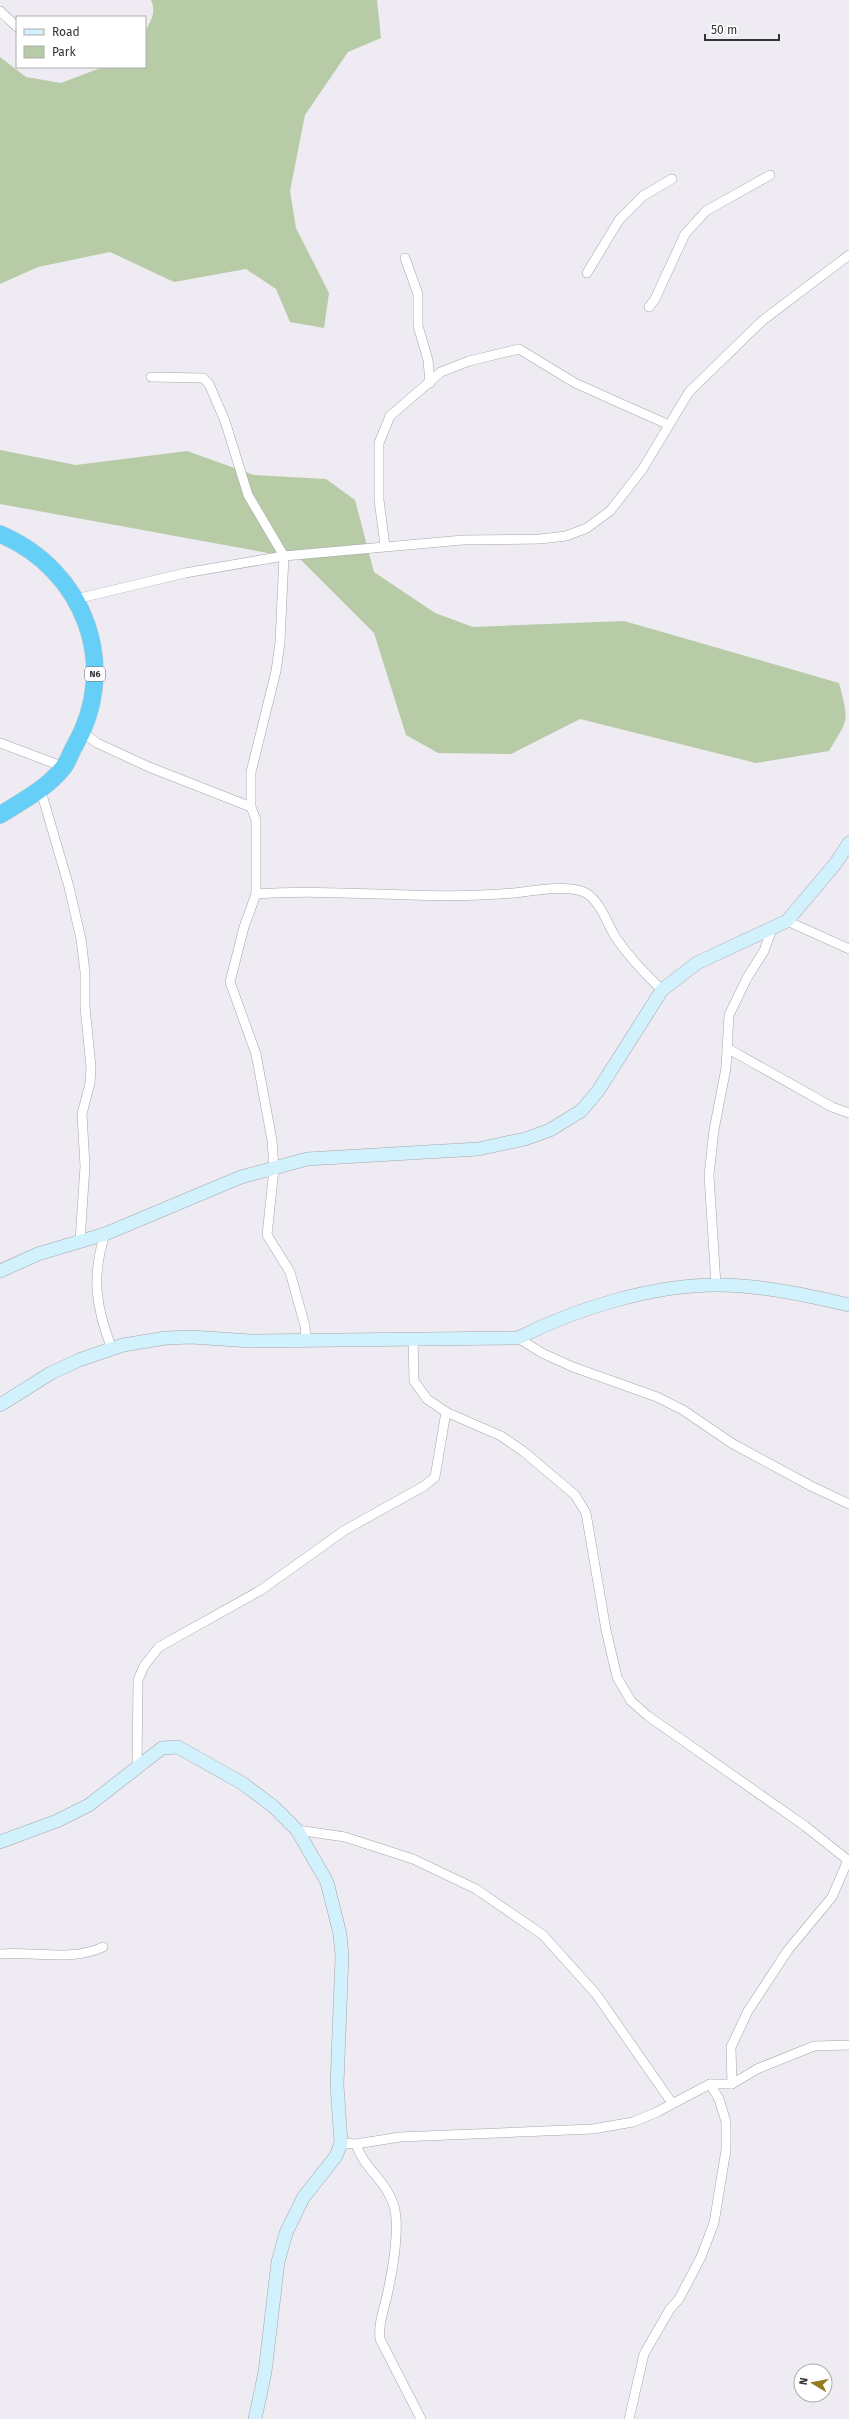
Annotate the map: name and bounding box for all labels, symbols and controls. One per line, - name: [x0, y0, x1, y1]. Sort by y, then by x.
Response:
- legend: [16, 16, 146, 68]
- scale bar: [705, 16, 779, 42]
- text: 50 m: [711, 23, 737, 37]
- text: Road: [52, 25, 80, 39]
- text: Park: [52, 45, 76, 59]
- road number: N6: [85, 667, 105, 681]
- north arrow: [793, 2363, 833, 2403]
- text: N: [797, 2377, 811, 2386]

